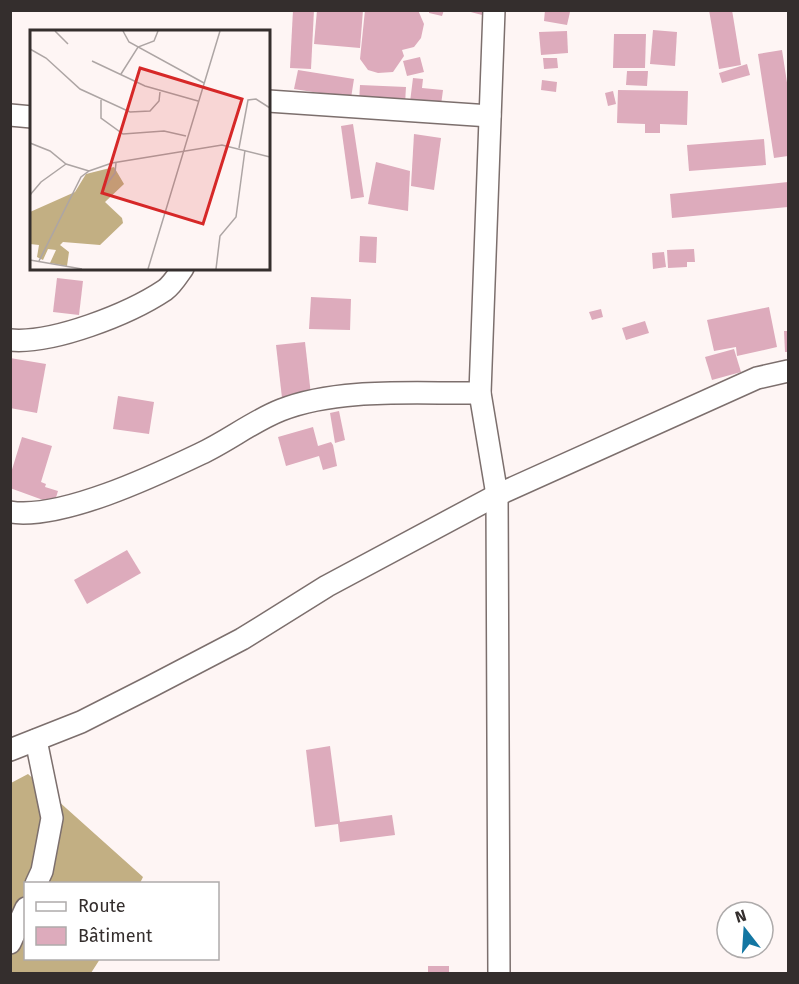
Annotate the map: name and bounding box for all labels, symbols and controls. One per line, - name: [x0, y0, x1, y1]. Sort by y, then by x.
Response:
- inset map: [30, 30, 270, 270]
- legend: [24, 882, 219, 960]
- text: Route: [78, 895, 126, 917]
- north arrow: [715, 900, 775, 960]
- text: N: [733, 905, 749, 927]
- text: Bâtiment: [78, 925, 153, 947]

